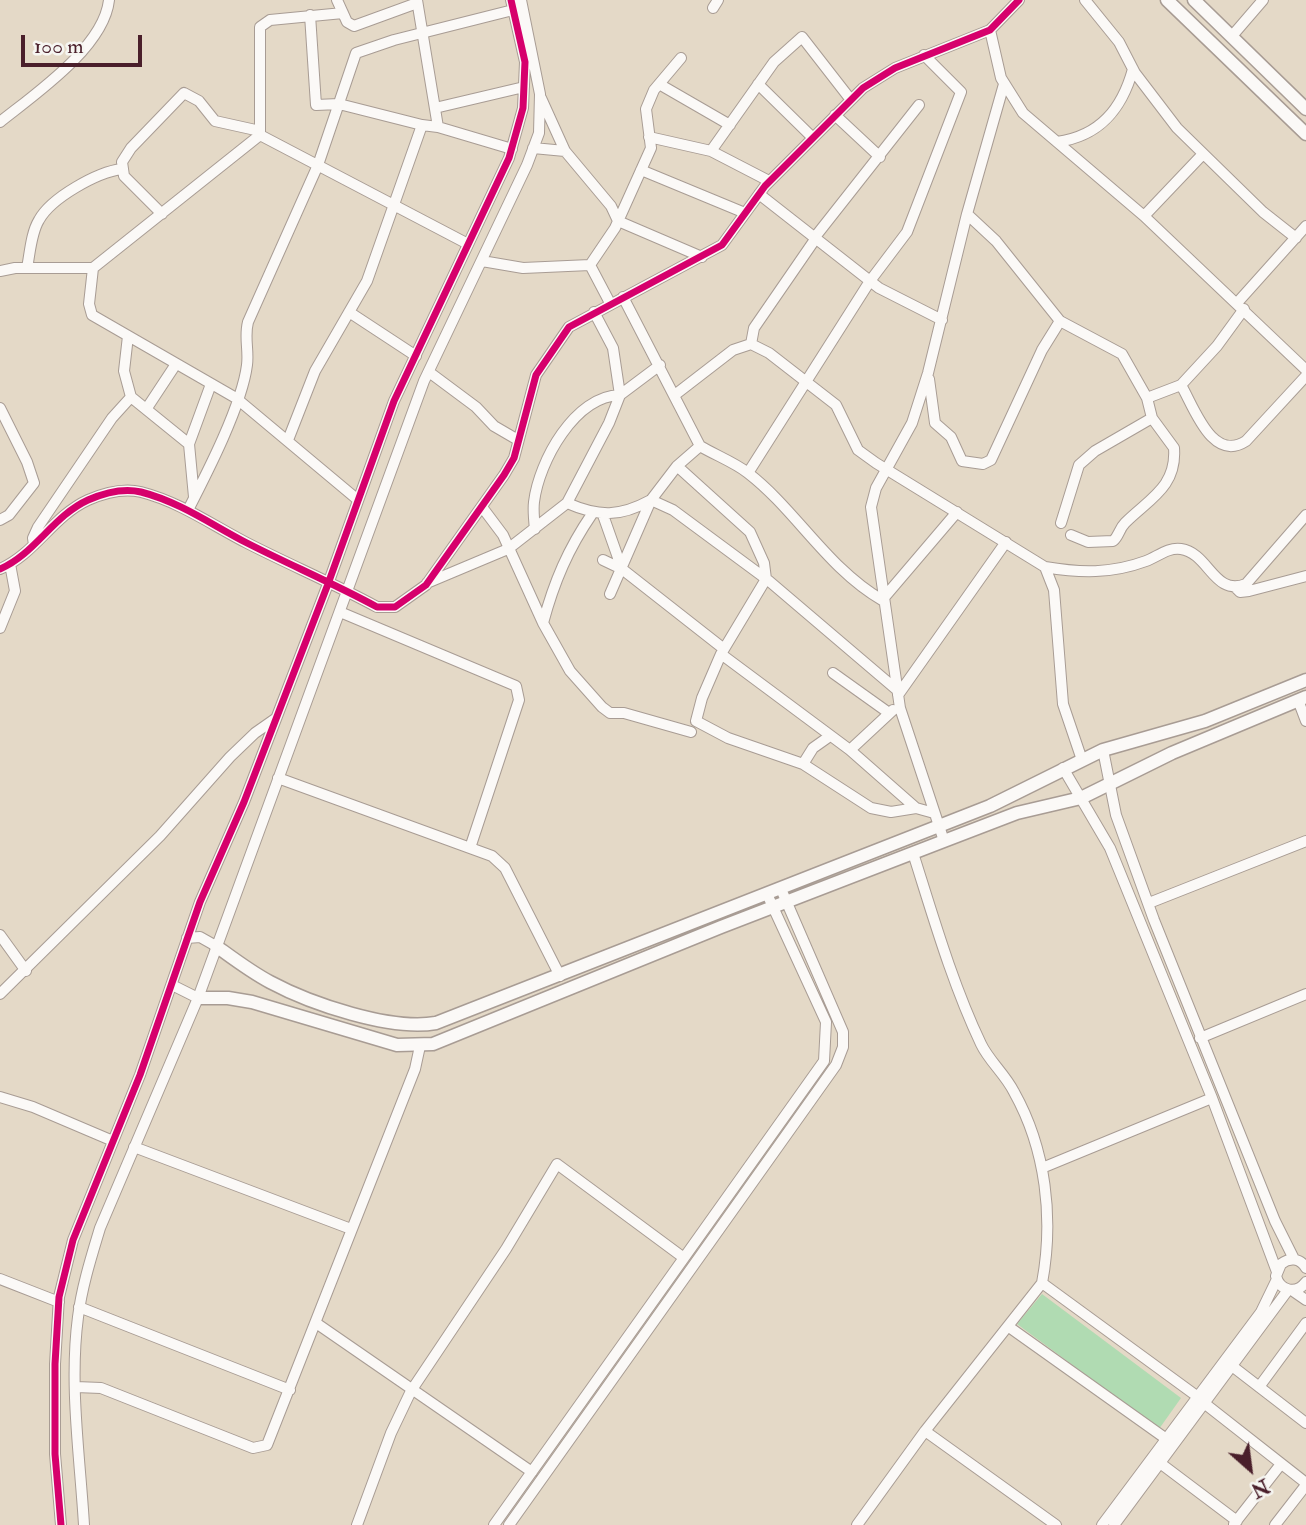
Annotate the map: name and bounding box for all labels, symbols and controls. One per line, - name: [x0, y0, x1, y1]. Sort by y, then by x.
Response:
- scale bar: [24, 21, 145, 65]
- text: 100 m: [34, 33, 84, 60]
- north arrow: [1215, 1434, 1285, 1504]
- text: N: [1247, 1473, 1273, 1502]

